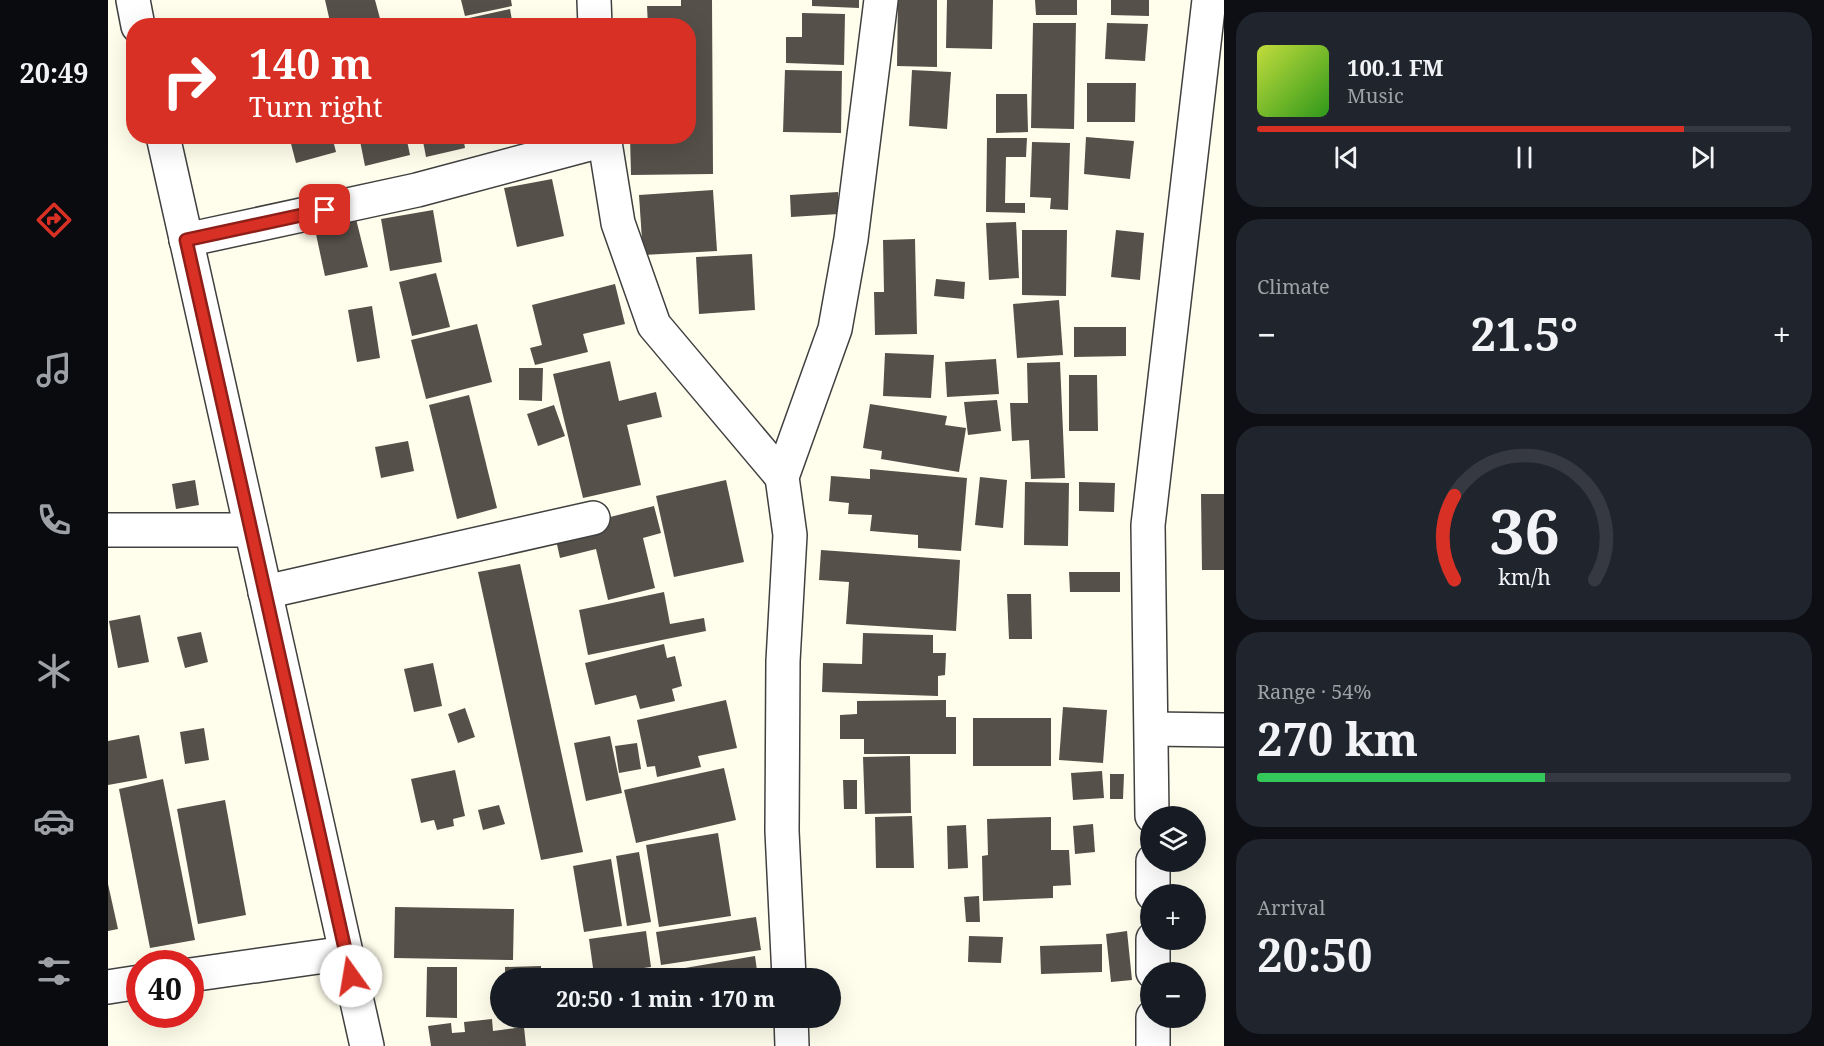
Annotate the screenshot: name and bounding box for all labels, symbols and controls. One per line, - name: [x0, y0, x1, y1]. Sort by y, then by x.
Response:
- text: 140 m: [249, 34, 373, 91]
- icon: right: [150, 42, 228, 120]
- text: 100.1 FM: [1347, 52, 1444, 82]
- text: 20:49: [19, 54, 89, 91]
- text: Music: [1347, 82, 1404, 109]
- text: Turn right: [249, 88, 382, 125]
- icon: previous: [1330, 141, 1363, 174]
- icon: pause: [1508, 141, 1541, 174]
- icon: next: [1686, 141, 1719, 174]
- pin: [299, 184, 350, 235]
- icon: arrive: [308, 193, 341, 226]
- icon: directions: [33, 199, 75, 241]
- text: Climate: [1257, 273, 1330, 300]
- text: 21.5°: [1471, 303, 1578, 364]
- text: −: [1257, 312, 1276, 357]
- text: +: [1773, 312, 1791, 357]
- icon: music: [33, 349, 75, 391]
- text: 36: [1489, 487, 1559, 572]
- icon: phone: [33, 499, 75, 541]
- text: km/h: [1498, 562, 1551, 591]
- icon: climate: [33, 650, 75, 692]
- text: Range · 54%: [1257, 678, 1371, 705]
- text: 270 km: [1257, 708, 1418, 769]
- icon: car: [33, 800, 75, 842]
- map controls: [1140, 806, 1206, 1028]
- button: layers: [1140, 806, 1206, 872]
- button: +: [1140, 884, 1206, 950]
- text: Arrival: [1257, 894, 1325, 921]
- text: 20:50: [1257, 924, 1372, 985]
- position arrow: [319, 944, 383, 1008]
- icon: filters: [33, 950, 75, 992]
- speed limit sign: 40: [126, 950, 204, 1028]
- button: −: [1140, 962, 1206, 1028]
- text: 20:50 · 1 min · 170 m: [556, 983, 775, 1013]

